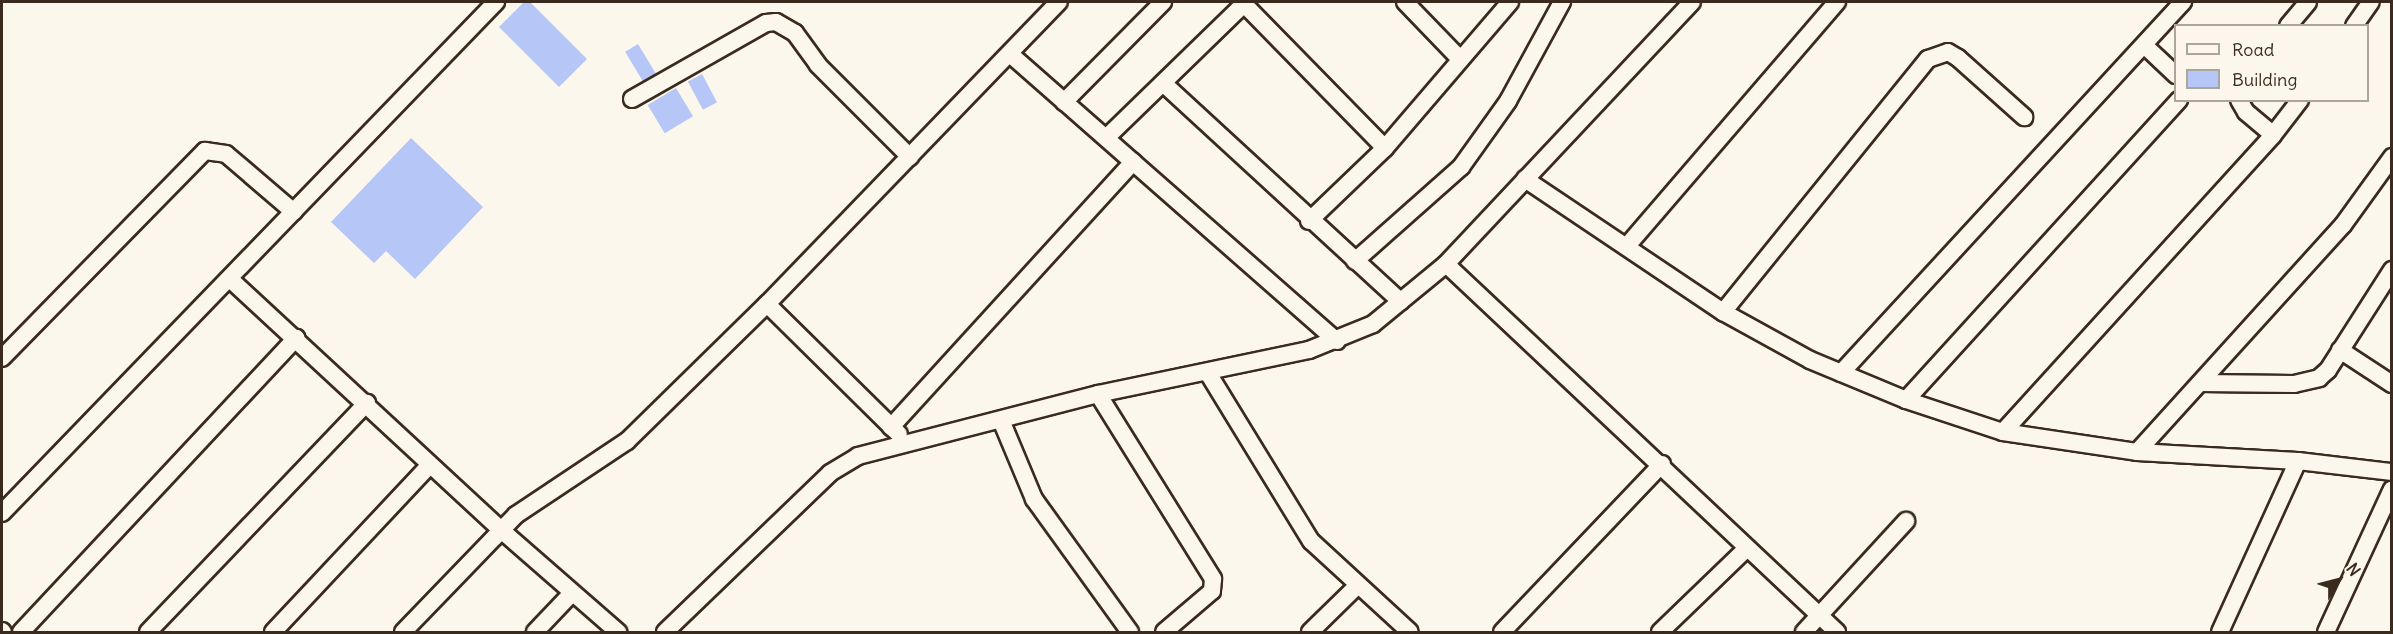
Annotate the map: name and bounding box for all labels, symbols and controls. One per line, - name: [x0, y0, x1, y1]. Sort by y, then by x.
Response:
- legend: [2174, 24, 2369, 102]
- text: Road: [2232, 38, 2274, 61]
- text: Building: [2232, 68, 2297, 91]
- north arrow: [2309, 550, 2369, 610]
- text: N: [2342, 559, 2365, 580]

